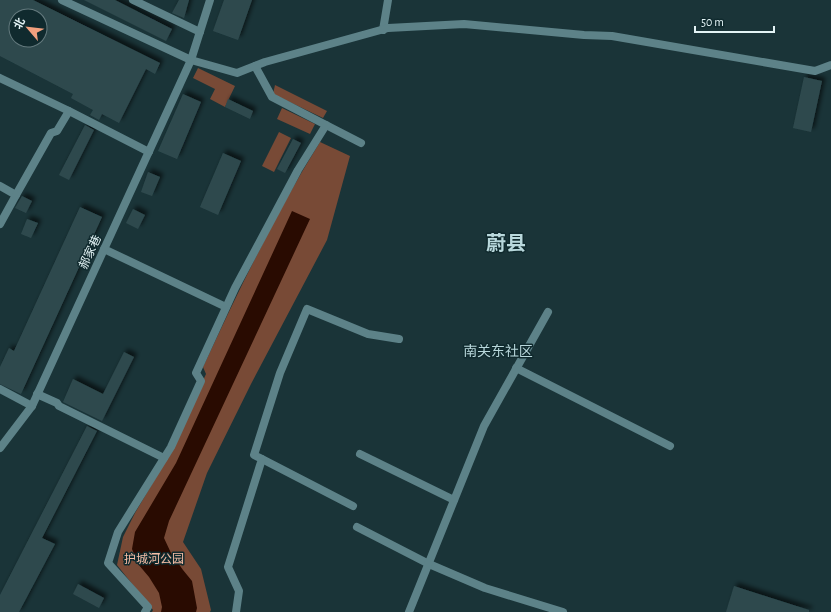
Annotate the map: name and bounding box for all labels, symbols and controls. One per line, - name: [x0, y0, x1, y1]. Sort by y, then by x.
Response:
- north arrow: [8, 8, 48, 48]
- scale bar: [695, 8, 774, 34]
- text: 北: [12, 16, 27, 31]
- text: 50 m: [701, 16, 724, 28]
- street label: 郝家巷: [76, 233, 103, 271]
- district label: 蔚县: [486, 233, 526, 254]
- district label: 南关东社区: [463, 344, 533, 359]
- park label: 护城河公园: [124, 552, 184, 565]

